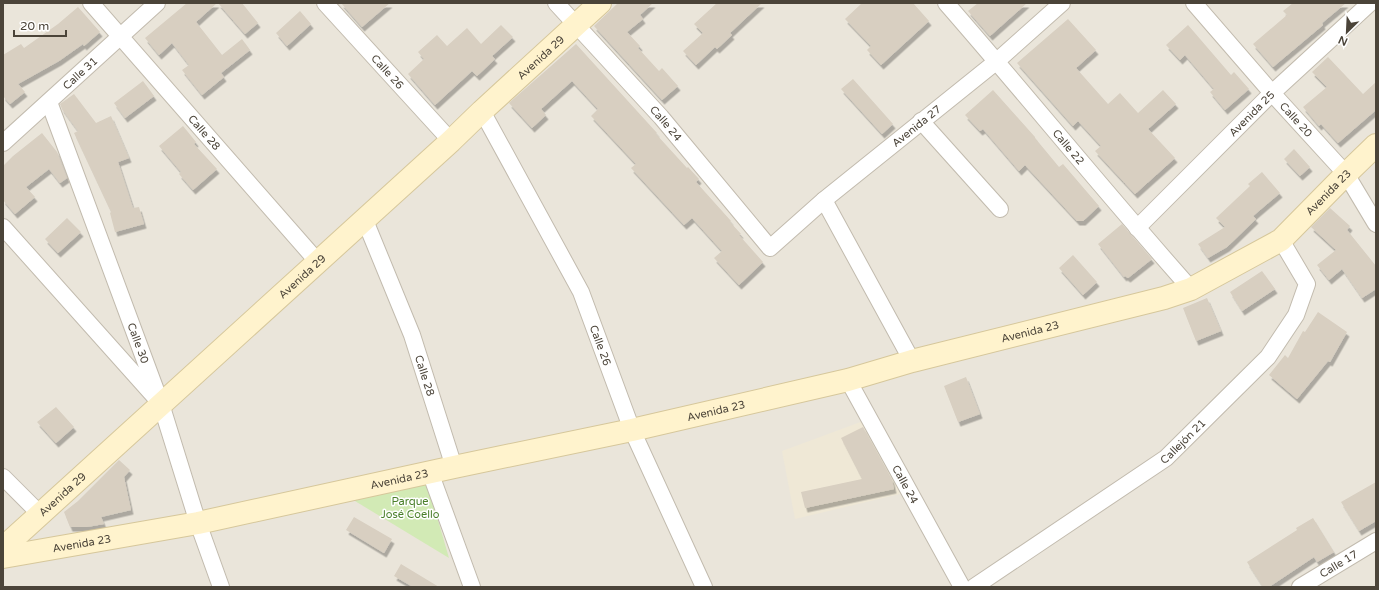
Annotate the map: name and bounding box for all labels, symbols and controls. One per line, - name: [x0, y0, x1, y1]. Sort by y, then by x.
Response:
- scale bar: [14, 12, 66, 38]
- north arrow: [1327, 12, 1367, 52]
- text: 20 m: [20, 19, 49, 33]
- street label: Avenida 29: [515, 32, 567, 82]
- text: N: [1336, 33, 1350, 48]
- street label: Calle 26: [369, 52, 407, 92]
- street label: Calle 31: [60, 54, 100, 92]
- street label: Avenida 25: [1226, 88, 1277, 139]
- street label: Calle 20: [1277, 100, 1315, 140]
- street label: Avenida 27: [889, 102, 943, 149]
- street label: Calle 24: [647, 103, 685, 144]
- street label: Calle 28: [186, 112, 223, 153]
- street label: Calle 22: [1050, 127, 1087, 167]
- street label: Avenida 23: [1303, 167, 1353, 218]
- street label: Avenida 29: [276, 252, 328, 301]
- street label: Avenida 23: [1000, 318, 1060, 345]
- street label: Calle 30: [125, 321, 152, 365]
- street label: Calle 26: [587, 323, 614, 367]
- street label: Calle 28: [412, 353, 438, 398]
- street label: Avenida 23: [686, 398, 746, 424]
- street label: Callejón 21: [1158, 416, 1208, 466]
- street label: Calle 24: [890, 463, 921, 506]
- street label: Avenida 23: [369, 466, 430, 492]
- street label: Avenida 29: [36, 469, 89, 519]
- park label: Parque José Coello: [381, 495, 440, 521]
- street label: Avenida 23: [52, 532, 112, 555]
- street label: Calle 17: [1317, 547, 1360, 580]

